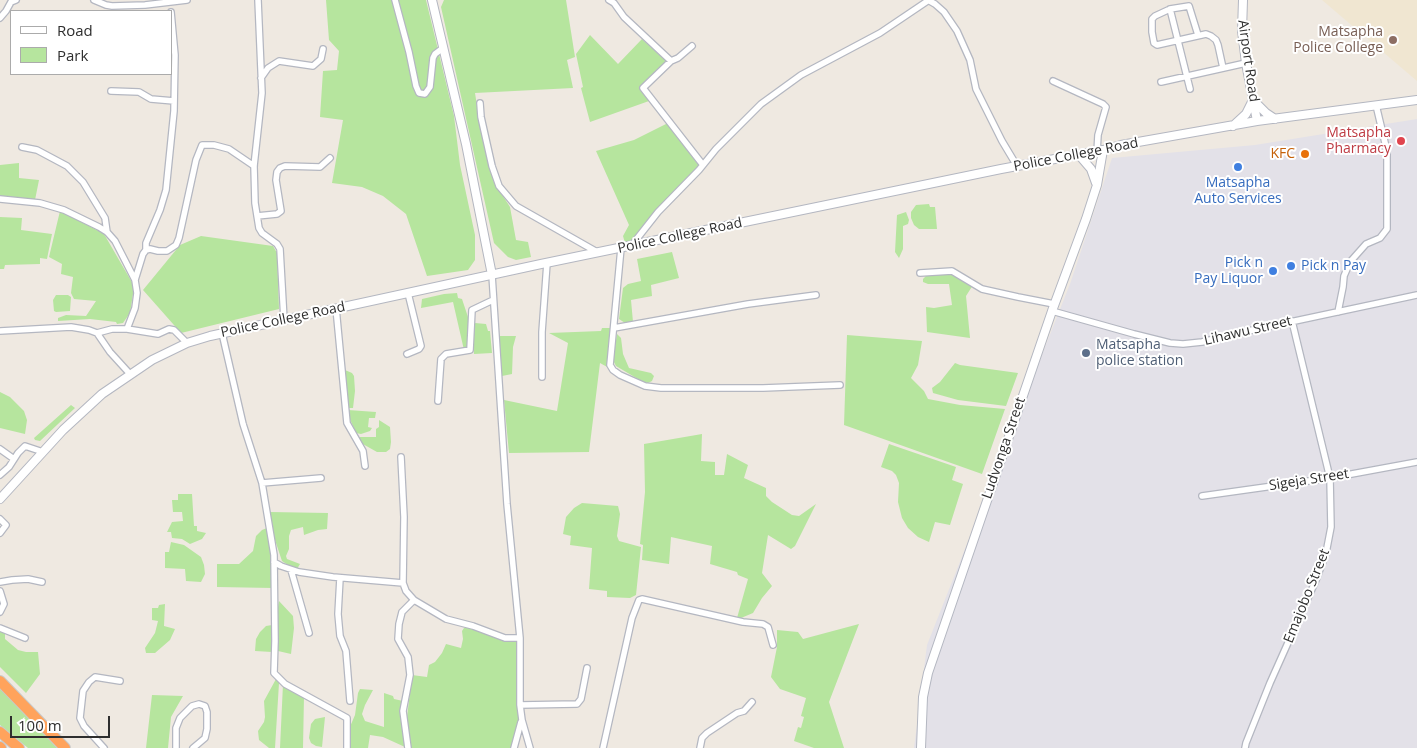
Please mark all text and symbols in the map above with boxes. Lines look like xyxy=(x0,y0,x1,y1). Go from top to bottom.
legend xyxy=(10,10,172,75)
street label: Airport Road xyxy=(1234,19,1262,103)
text: Road xyxy=(57,20,93,40)
place label: Matsapha Police College xyxy=(1293,24,1383,56)
marker: Matsapha Police College xyxy=(1387,34,1399,46)
text: Park xyxy=(57,45,88,65)
place label: Matsapha Pharmacy xyxy=(1326,125,1391,158)
street label: Police College Road xyxy=(1012,135,1140,175)
marker: Matsapha Pharmacy xyxy=(1395,135,1407,147)
place label: KFC xyxy=(1270,146,1295,162)
marker: KFC xyxy=(1299,148,1311,160)
marker: Matsapha Auto Services xyxy=(1232,161,1244,173)
place label: Matsapha Auto Services xyxy=(1194,175,1282,208)
street label: Police College Road xyxy=(616,215,744,257)
place label: Pick n Pay Liquor xyxy=(1194,255,1263,288)
place label: Pick n Pay xyxy=(1301,258,1366,274)
marker: Pick n Pay xyxy=(1285,260,1297,272)
marker: Pick n Pay Liquor xyxy=(1267,265,1279,277)
street label: Police College Road xyxy=(219,299,347,341)
street label: Lihawu Street xyxy=(1203,313,1293,349)
place label: Matsapha police station xyxy=(1096,337,1183,370)
marker: Matsapha police station xyxy=(1080,347,1092,359)
street label: Ludvonga Street xyxy=(979,395,1029,501)
street label: Sigeja Street xyxy=(1268,465,1350,495)
street label: Emajobo Street xyxy=(1280,546,1334,646)
scale bar xyxy=(12,706,112,738)
text: 100 m xyxy=(18,715,62,735)

